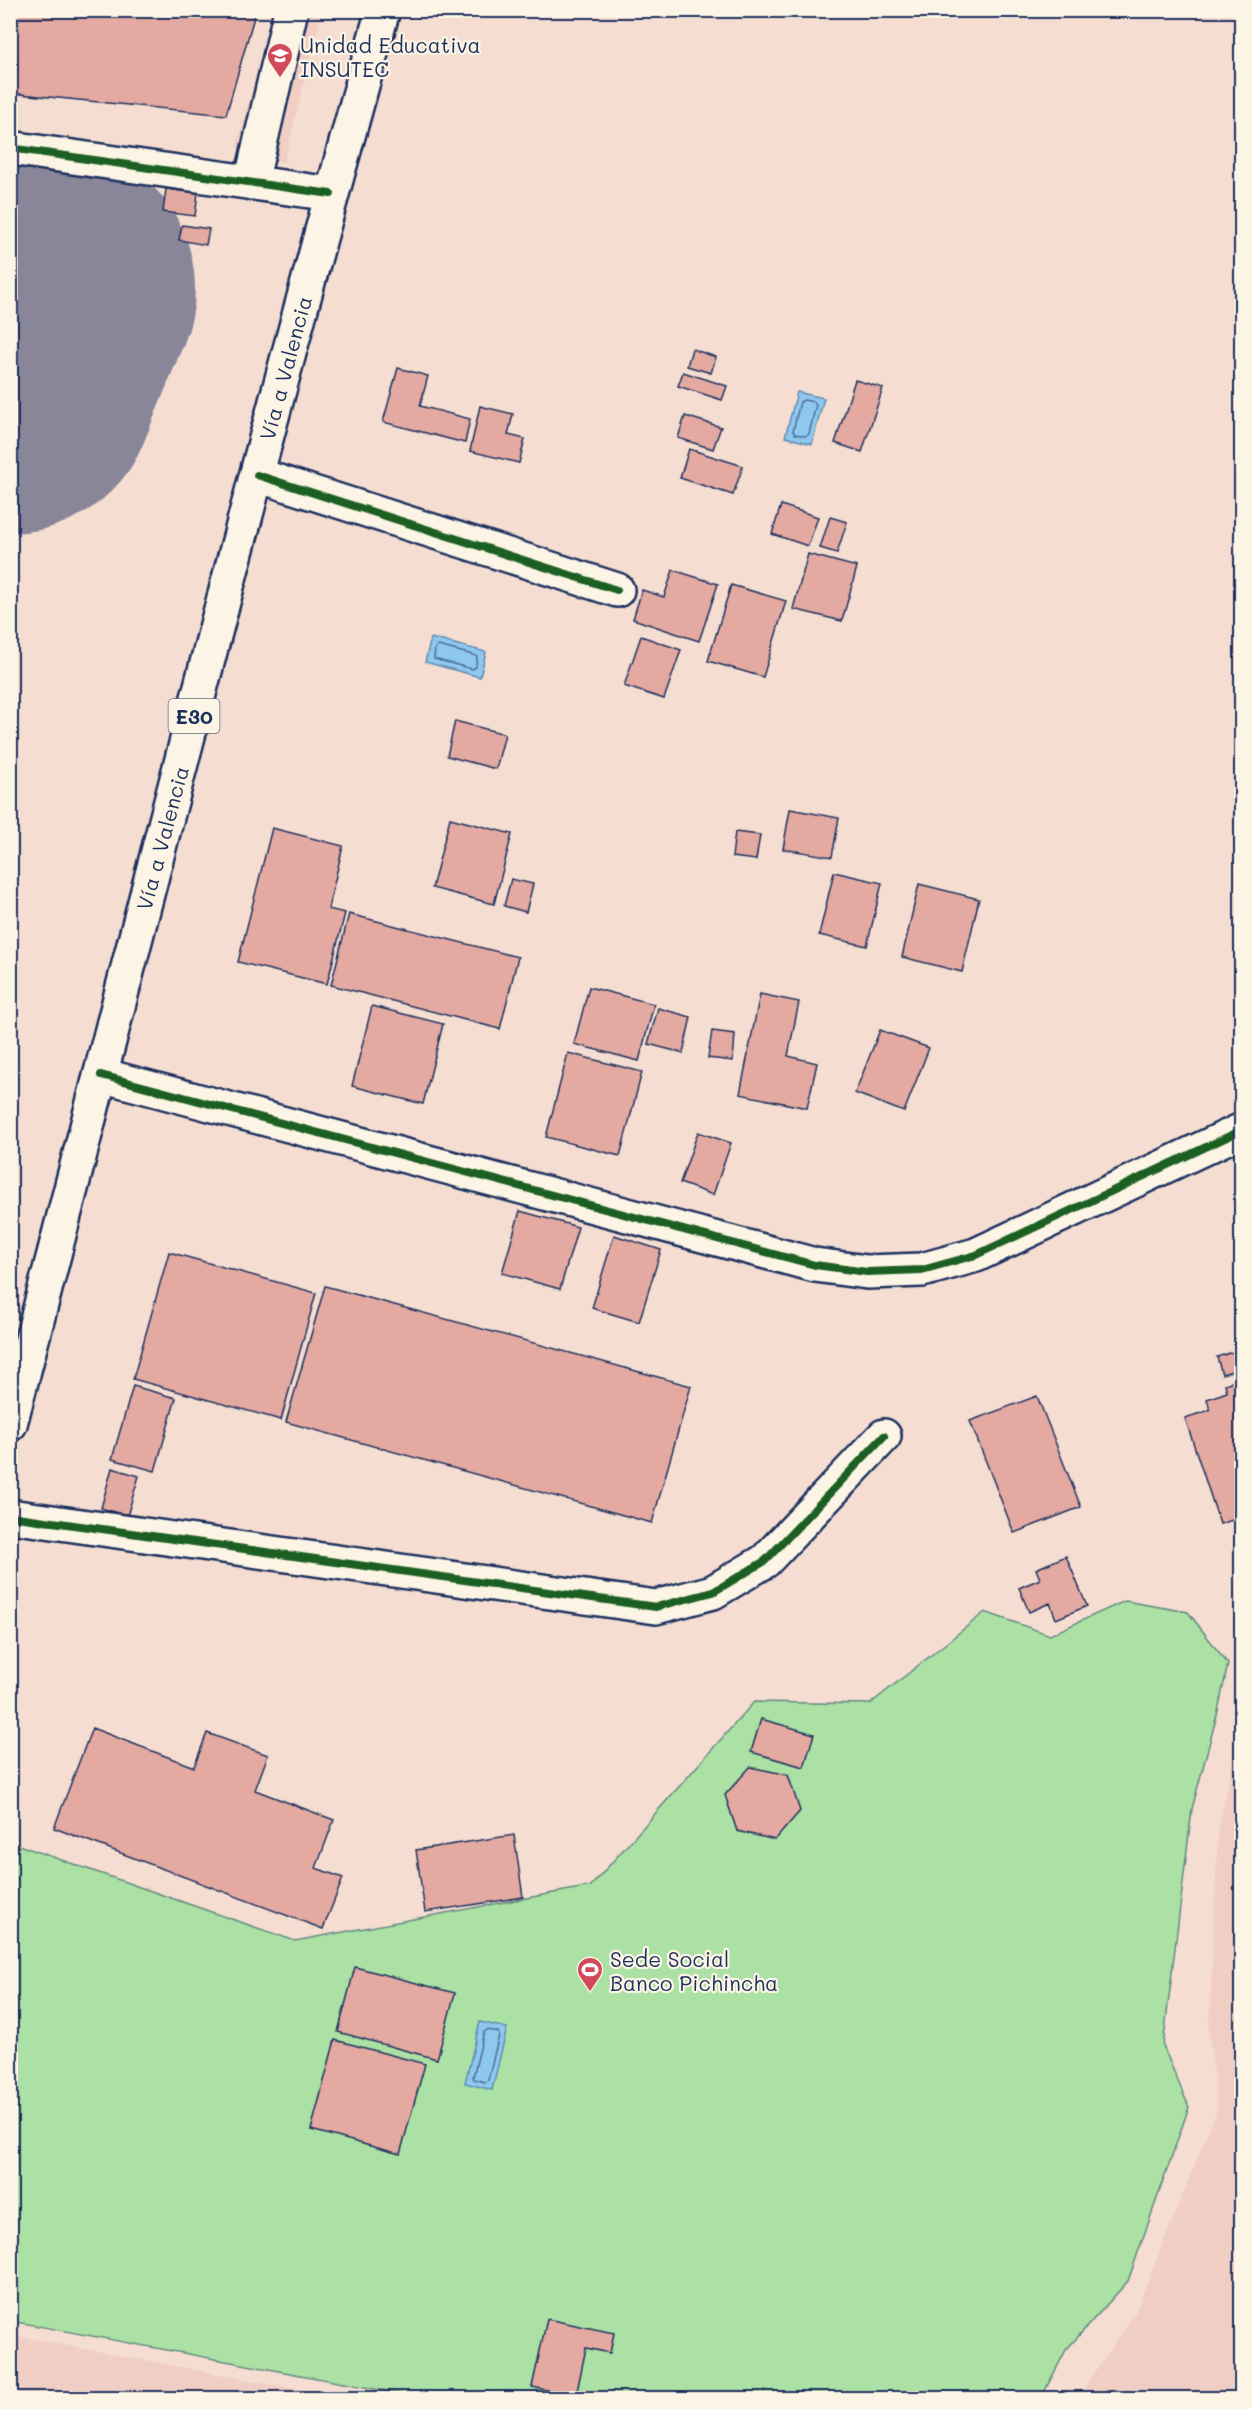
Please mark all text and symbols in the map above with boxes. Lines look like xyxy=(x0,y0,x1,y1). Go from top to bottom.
place label: Unidad Educativa INSUTEC xyxy=(300,31,481,82)
school or university icon: Unidad Educativa INSUTEC xyxy=(265,41,295,79)
street label: Vía a Valencia xyxy=(253,293,317,443)
road number: E30 xyxy=(168,699,220,733)
street label: Vía a Valencia xyxy=(130,763,194,913)
place label: Sede Social Banco Pichincha xyxy=(610,1945,778,1996)
sports icon: Sede Social Banco Pichincha xyxy=(575,1955,605,1993)

